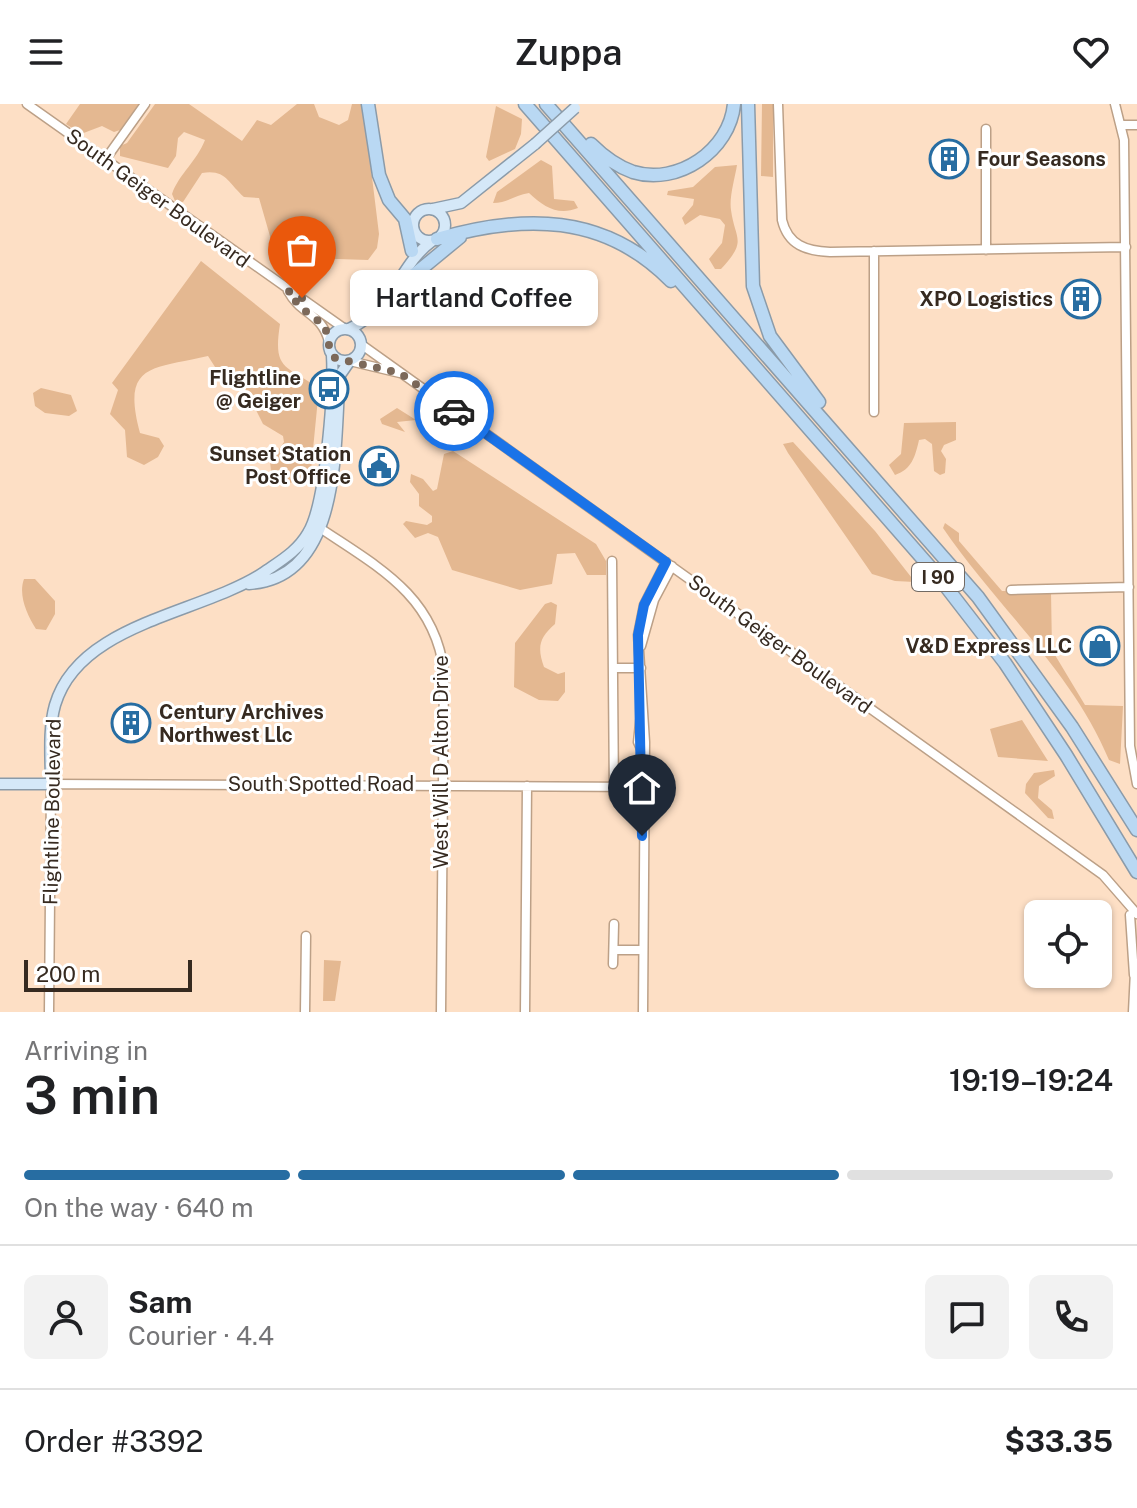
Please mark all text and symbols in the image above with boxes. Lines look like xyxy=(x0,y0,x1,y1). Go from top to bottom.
icon: menu xyxy=(24,30,68,74)
icon: heart xyxy=(1069,30,1113,74)
text: Zuppa xyxy=(514,31,623,73)
street label: South Geiger Boulevard xyxy=(61,123,255,273)
building icon: Four Seasons xyxy=(928,138,970,180)
place label: Four Seasons xyxy=(977,147,1106,171)
pin xyxy=(268,216,336,298)
icon: bag xyxy=(280,228,324,272)
callout: Hartland Coffee xyxy=(350,270,598,326)
building icon: XPO Logistics xyxy=(1060,278,1102,320)
text: Hartland Coffee xyxy=(375,282,573,313)
place label: XPO Logistics xyxy=(920,287,1053,311)
place label: Flightline @ Geiger xyxy=(209,366,301,413)
bus stop icon: Flightline @ Geiger xyxy=(308,368,350,410)
courier xyxy=(414,371,494,451)
icon: car xyxy=(432,389,476,433)
place label: Sunset Station Post Office xyxy=(209,442,351,489)
public building icon: Sunset Station Post Office xyxy=(358,445,400,487)
road number: I 90 xyxy=(912,563,964,591)
street label: South Geiger Boulevard xyxy=(683,569,877,719)
shop icon: V&D Express LLC xyxy=(1079,625,1121,667)
place label: V&D Express LLC xyxy=(906,634,1072,658)
street label: West Will D Alton Drive xyxy=(429,655,453,869)
place label: Century Archives Northwest Llc xyxy=(159,700,324,747)
building icon: Century Archives Northwest Llc xyxy=(110,702,152,744)
street label: Flightline Boulevard xyxy=(38,719,66,905)
pin xyxy=(608,754,676,836)
icon: home xyxy=(620,766,664,810)
street label: South Spotted Road xyxy=(228,772,414,796)
map controls xyxy=(1024,900,1112,988)
button: locate xyxy=(1024,900,1112,988)
scale bar xyxy=(24,956,192,992)
text: 200 m xyxy=(36,961,100,987)
text: Arriving in xyxy=(24,1035,148,1066)
text: 19:19–19:24 xyxy=(949,1062,1113,1098)
text: 3 min xyxy=(24,1065,160,1126)
text: On the way · 640 m xyxy=(24,1192,253,1223)
button: person xyxy=(24,1275,108,1359)
button: chat xyxy=(925,1275,1009,1359)
button: phone xyxy=(1029,1275,1113,1359)
text: Sam xyxy=(128,1284,192,1320)
text: Courier · 4.4 xyxy=(128,1320,274,1351)
text: Order #3392 xyxy=(24,1423,203,1459)
text: $33.35 xyxy=(1004,1423,1113,1459)

